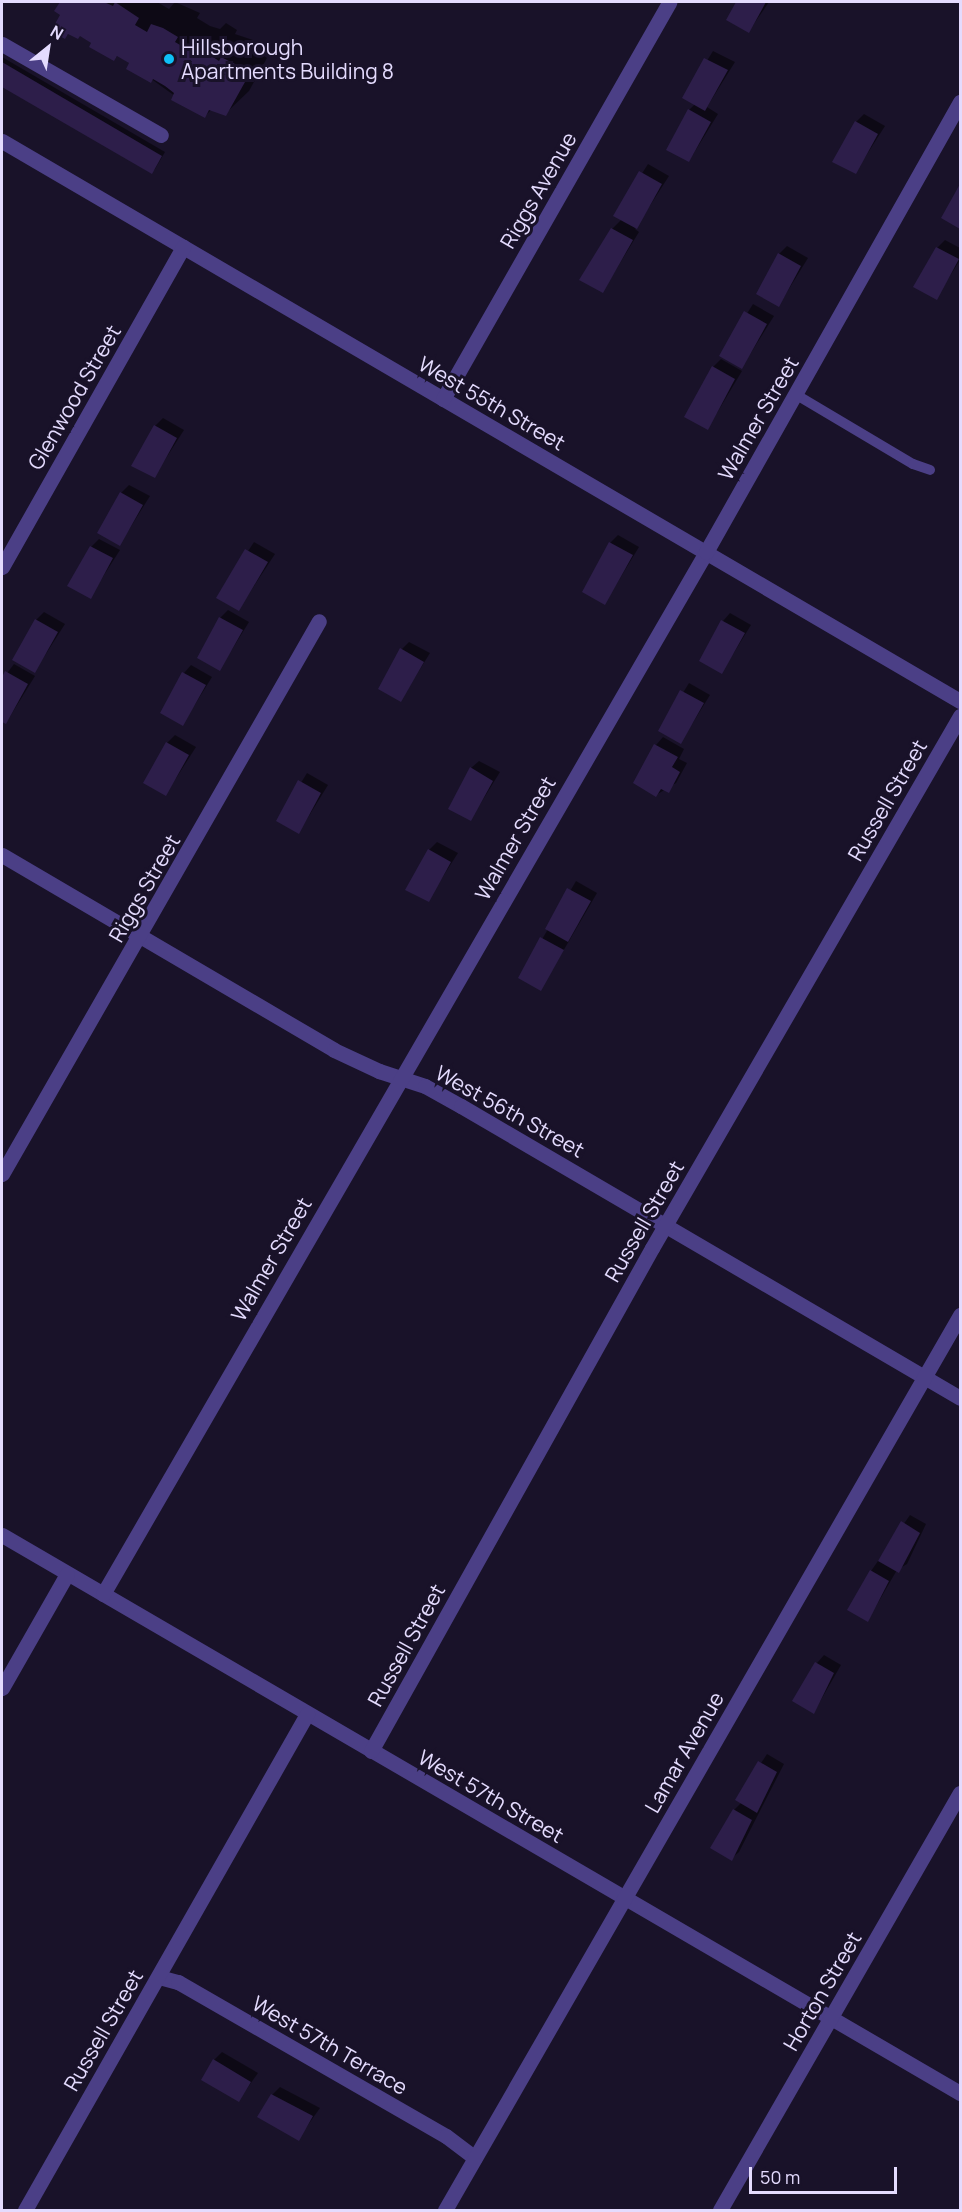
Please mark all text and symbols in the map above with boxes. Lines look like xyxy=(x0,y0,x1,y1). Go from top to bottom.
north arrow xyxy=(18,18,78,78)
text: N xyxy=(47,20,67,45)
place label: Hillsborough Apartments Building 8 xyxy=(181,34,394,84)
marker: Hillsborough Apartments Building 8 xyxy=(162,52,176,66)
street label: Riggs Avenue xyxy=(495,127,581,253)
street label: Glenwood Street xyxy=(22,320,126,474)
street label: West 55th Street xyxy=(414,351,570,455)
street label: Walmer Street xyxy=(712,352,804,484)
street label: Russell Street xyxy=(842,735,932,865)
street label: Walmer Street xyxy=(469,772,561,904)
street label: Riggs Street xyxy=(103,830,185,946)
street label: West 56th Street xyxy=(431,1060,589,1162)
street label: Russell Street xyxy=(599,1156,689,1286)
street label: Walmer Street xyxy=(225,1193,317,1325)
street label: Russell Street xyxy=(362,1580,450,1710)
street label: Lamar Avenue xyxy=(639,1687,729,1817)
street label: West 57th Street xyxy=(414,1744,568,1848)
street label: Horton Street xyxy=(778,1927,866,2055)
street label: Russell Street xyxy=(58,1965,148,2095)
street label: West 57th Terrace xyxy=(248,1990,412,2100)
scale bar xyxy=(752,2155,900,2193)
text: 50 m xyxy=(760,2165,800,2189)

